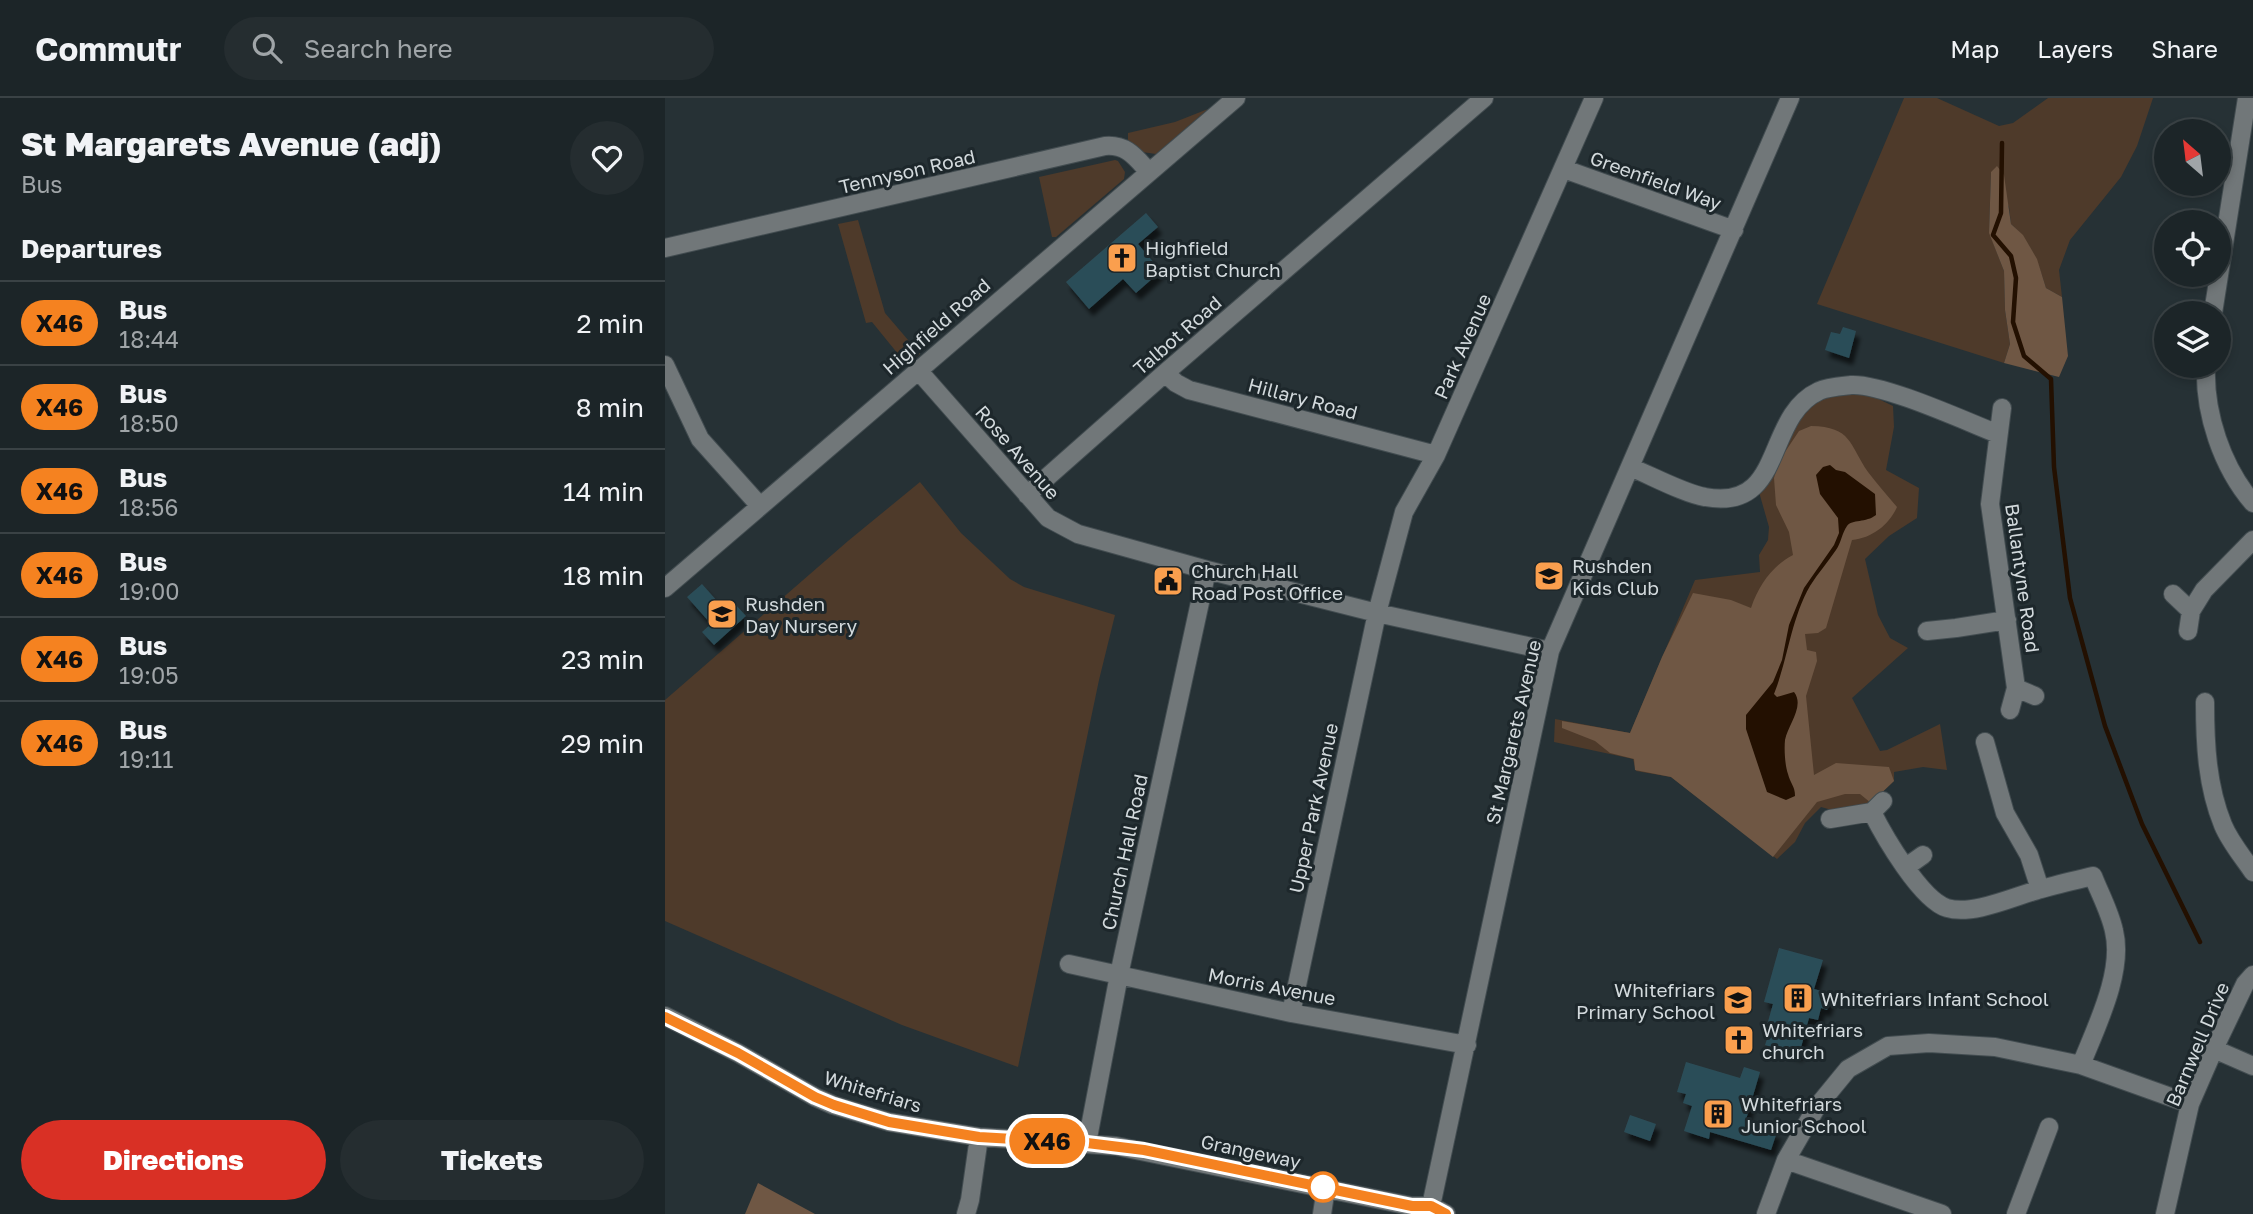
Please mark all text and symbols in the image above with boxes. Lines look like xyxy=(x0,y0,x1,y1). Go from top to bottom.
search box xyxy=(224,17,714,80)
text: Commutr xyxy=(35,29,182,68)
icon: search xyxy=(248,29,286,67)
text: Search here xyxy=(304,33,453,64)
text: Map xyxy=(1950,34,1999,63)
text: Layers xyxy=(2037,34,2113,63)
text: Share xyxy=(2151,34,2218,63)
north arrow xyxy=(2154,119,2231,196)
map controls xyxy=(2154,119,2231,378)
button: heart xyxy=(570,121,644,195)
text: St Margarets Avenue (adj) xyxy=(21,124,442,163)
street label: Tennyson Road xyxy=(837,144,977,198)
street label: Greenfield Way xyxy=(1587,146,1725,215)
text: Bus xyxy=(21,170,63,198)
button: locate xyxy=(2154,210,2231,287)
text: Departures xyxy=(21,233,162,264)
place label: Highfield Baptist Church xyxy=(1145,236,1281,281)
church icon: Highfield Baptist Church xyxy=(1105,241,1139,275)
street label: Highfield Road xyxy=(878,273,994,379)
street label: Park Avenue xyxy=(1429,290,1495,402)
street label: Talbot Road xyxy=(1128,291,1226,379)
text: Bus xyxy=(119,294,167,325)
button: layers xyxy=(2154,301,2231,378)
text: X46 xyxy=(36,308,83,337)
text: 2 min xyxy=(576,308,644,339)
text: 18:44 xyxy=(119,325,179,353)
street label: Hillary Road xyxy=(1246,372,1360,424)
text: Bus xyxy=(119,378,167,409)
text: X46 xyxy=(36,392,83,421)
text: 8 min xyxy=(576,392,644,423)
street label: Rose Avenue xyxy=(971,400,1065,504)
text: 18:50 xyxy=(119,409,179,437)
text: Bus xyxy=(119,462,167,493)
text: X46 xyxy=(36,476,83,505)
text: 14 min xyxy=(563,476,644,507)
text: 18:56 xyxy=(119,493,178,521)
street label: Ballantyne Road xyxy=(2001,502,2045,654)
text: Bus xyxy=(119,546,167,577)
place label: Rushden Kids Club xyxy=(1572,554,1659,599)
place label: Church Hall Road Post Office xyxy=(1191,559,1343,604)
school or university icon: Rushden Kids Club xyxy=(1532,559,1566,593)
text: X46 xyxy=(36,560,83,589)
text: 18 min xyxy=(563,560,644,591)
public building icon: Church Hall Road Post Office xyxy=(1151,564,1185,598)
text: 19:00 xyxy=(119,577,180,605)
place label: Rushden Day Nursery xyxy=(745,592,857,637)
school or university icon: Rushden Day Nursery xyxy=(705,597,739,631)
text: Bus xyxy=(119,630,167,661)
street label: St Margarets Avenue xyxy=(1481,638,1545,826)
text: X46 xyxy=(36,644,83,673)
text: 23 min xyxy=(561,644,644,675)
text: 19:05 xyxy=(119,661,179,689)
text: Bus xyxy=(119,714,167,745)
street label: Upper Park Avenue xyxy=(1284,721,1342,895)
text: X46 xyxy=(36,728,83,757)
text: 29 min xyxy=(561,728,644,759)
text: 19:11 xyxy=(119,745,173,773)
street label: Church Hall Road xyxy=(1096,772,1152,932)
street label: Morris Avenue xyxy=(1206,962,1338,1010)
place label: Whitefriars Primary School xyxy=(1576,978,1715,1023)
street label: Barnwell Drive xyxy=(2161,978,2233,1110)
building icon: Whitefriars Infant School xyxy=(1781,981,1815,1015)
school or university icon: Whitefriars Primary School xyxy=(1721,983,1755,1017)
place label: Whitefriars Infant School xyxy=(1821,987,2049,1010)
place label: Whitefriars church xyxy=(1762,1018,1863,1063)
church icon: Whitefriars church xyxy=(1722,1023,1756,1057)
street label: Whitefriars xyxy=(821,1065,925,1117)
place label: Whitefriars Junior School xyxy=(1741,1092,1866,1137)
building icon: Whitefriars Junior School xyxy=(1701,1097,1735,1131)
line badge: X46 xyxy=(1007,1118,1087,1164)
button: Directions xyxy=(21,1120,326,1200)
button: Tickets xyxy=(340,1120,644,1200)
text: X46 xyxy=(1023,1126,1071,1155)
street label: Grangeway xyxy=(1199,1129,1303,1173)
unlabelled marker xyxy=(1308,1172,1338,1202)

